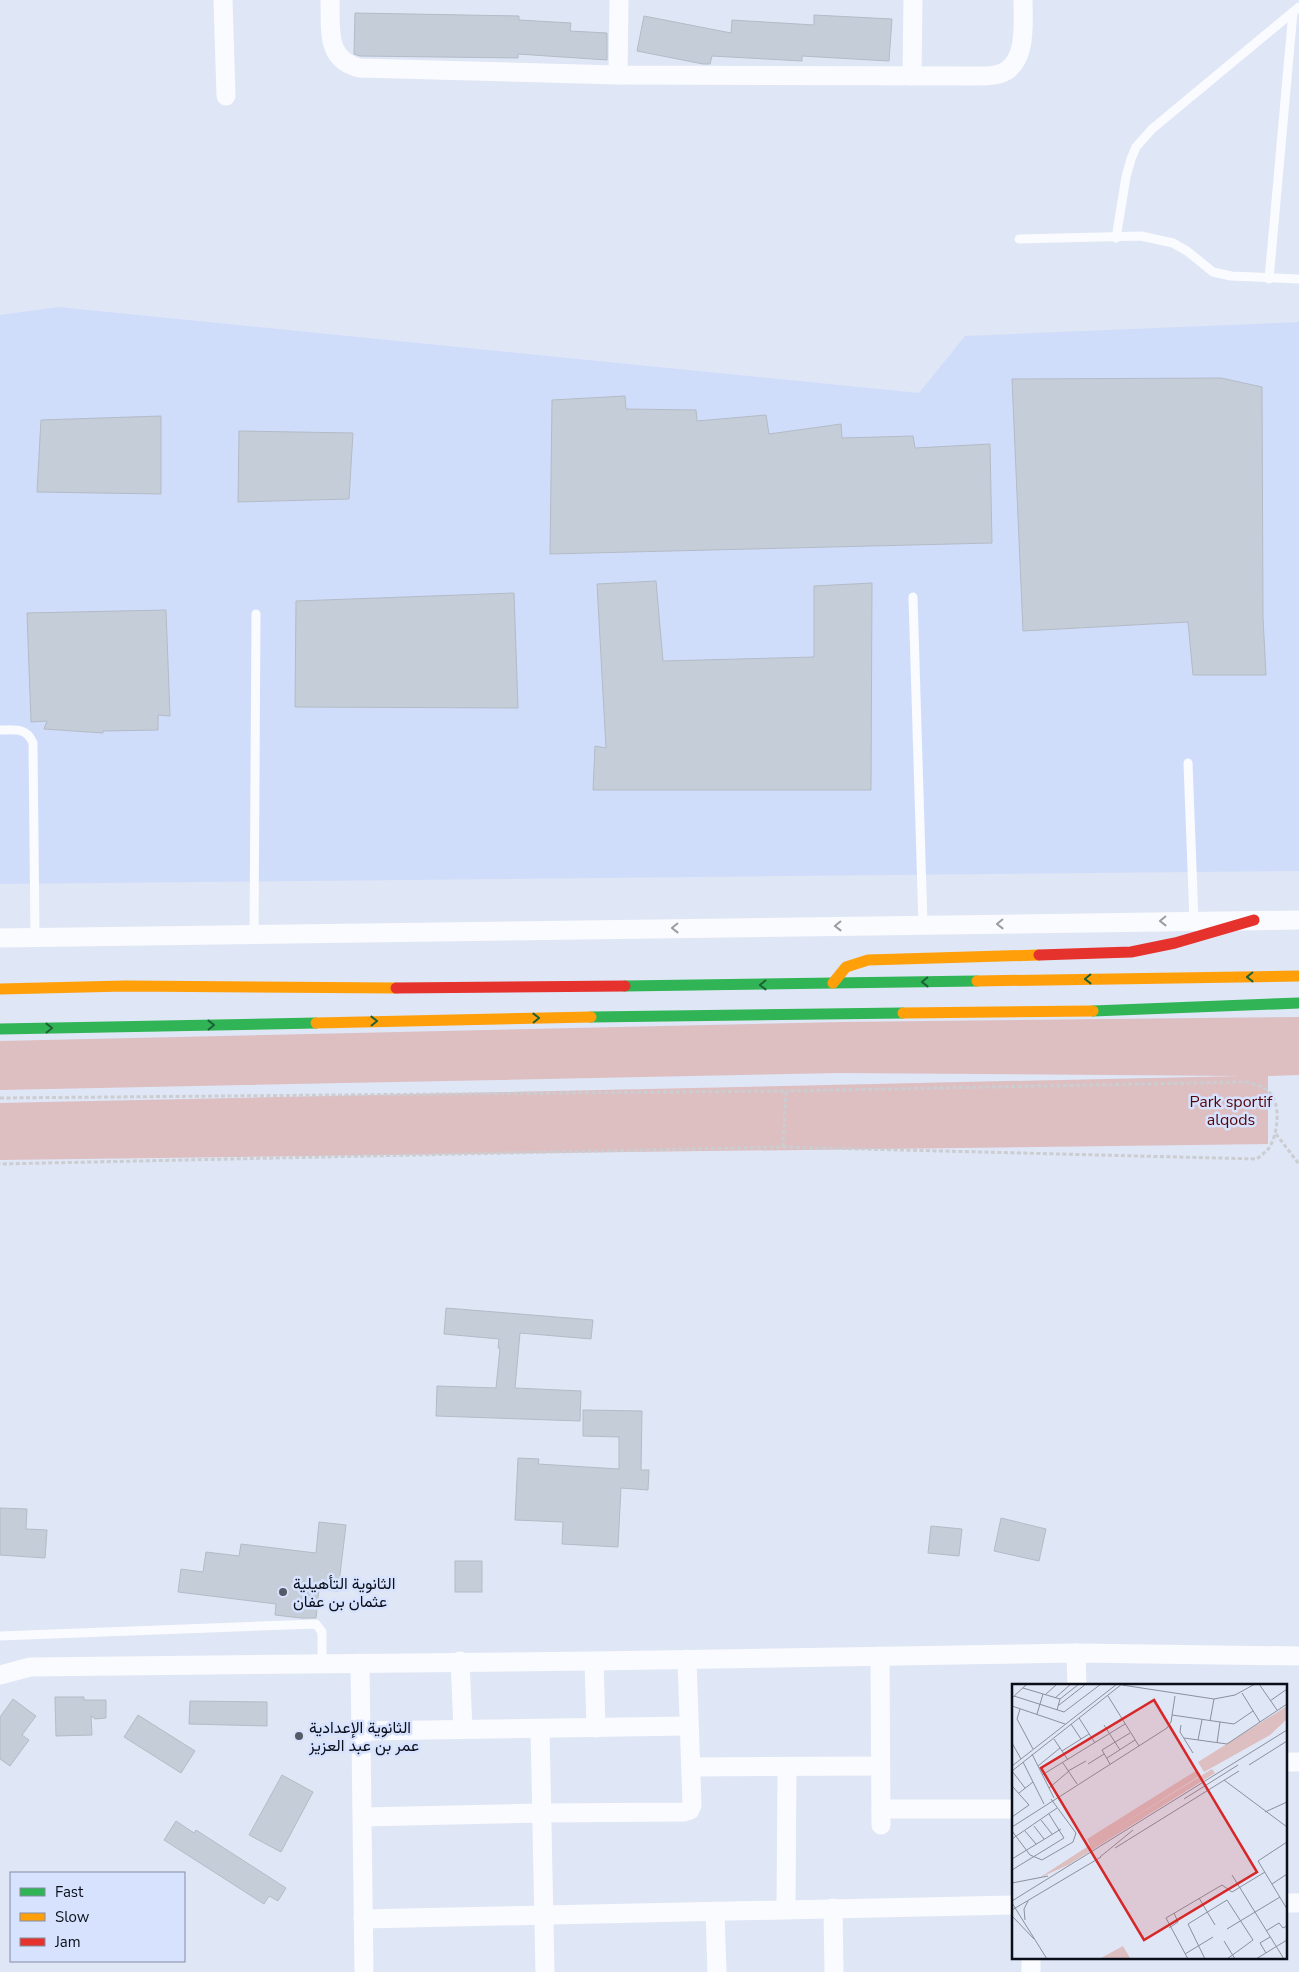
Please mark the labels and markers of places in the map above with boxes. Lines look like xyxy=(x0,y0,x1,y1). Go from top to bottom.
place label: الثانوية التأهيلية عثمان بن عفان xyxy=(293,1573,395,1613)
marker: الثانوية التأهيلية عثمان بن عفان xyxy=(277,1586,289,1598)
place label: الثانوية الإعدادية عمر بن عبد العزيز xyxy=(308,1717,419,1757)
marker: الثانوية الإعدادية عمر بن عبد العزيز xyxy=(293,1730,305,1742)

